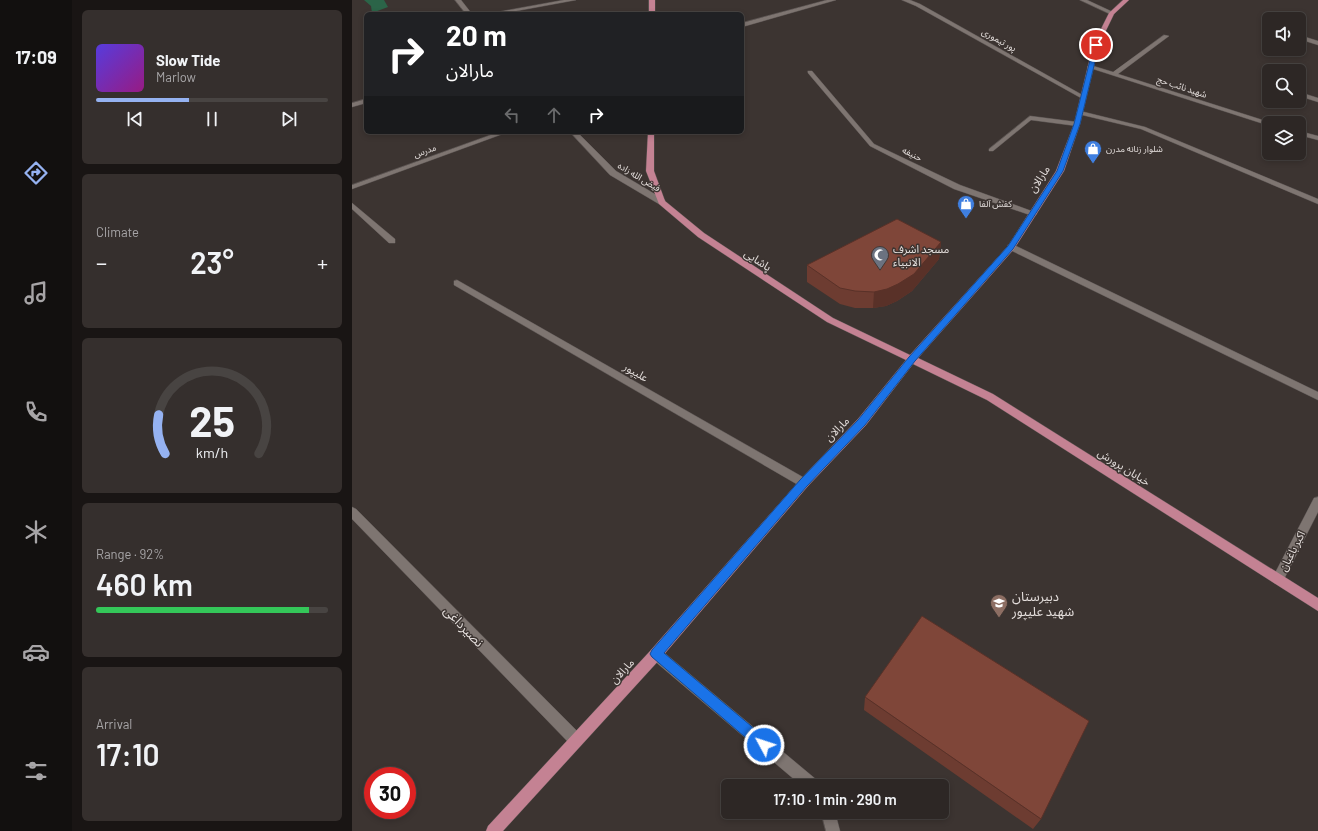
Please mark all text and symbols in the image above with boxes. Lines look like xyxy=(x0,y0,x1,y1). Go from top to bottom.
map controls xyxy=(1262,12,1306,160)
button: sound xyxy=(1262,12,1306,56)
text: 20 m xyxy=(446,18,507,52)
street label: پور تیموری xyxy=(980,26,1019,55)
icon: right xyxy=(380,28,432,80)
pin xyxy=(1079,28,1113,62)
icon: arrive xyxy=(1085,34,1107,56)
text: 17:09 xyxy=(15,46,57,68)
text: Slow Tide xyxy=(156,51,220,69)
text: مارالان xyxy=(446,59,494,81)
button: search xyxy=(1262,64,1306,108)
text: Marlow xyxy=(156,69,196,85)
street label: شهید نائب حج xyxy=(1155,73,1208,102)
icon: left xyxy=(501,104,523,126)
icon: ahead xyxy=(543,104,565,126)
icon: right xyxy=(585,104,607,126)
icon: previous xyxy=(124,108,146,130)
icon: pause xyxy=(201,108,223,130)
icon: next xyxy=(278,108,300,130)
button: layers xyxy=(1262,116,1306,160)
shop icon: شلوار زنانه مدرن xyxy=(1083,139,1103,164)
street label: مدرس xyxy=(412,141,438,161)
place label: شلوار زنانه مدرن xyxy=(1106,143,1163,155)
street label: حنیفه xyxy=(901,144,924,163)
icon: directions xyxy=(22,159,50,187)
street label: فیض الله زاده xyxy=(615,160,663,194)
street label: مارالان xyxy=(1025,163,1053,195)
shop icon: کفش آلفا xyxy=(956,194,976,219)
place label: کفش آلفا xyxy=(979,198,1012,209)
text: Climate xyxy=(96,224,139,240)
place label: مسجد اشرف الانبیاء xyxy=(893,242,949,269)
text: 23° xyxy=(190,244,234,280)
mosque icon: مسجد اشرف الانبیاء xyxy=(870,245,890,270)
street label: پاشایی xyxy=(741,246,774,275)
text: − xyxy=(96,249,107,275)
text: + xyxy=(317,249,328,275)
icon: music xyxy=(22,279,50,307)
street label: علیپور xyxy=(620,359,651,386)
text: 25 xyxy=(189,394,235,444)
icon: phone xyxy=(22,398,50,426)
street label: مارالان xyxy=(822,414,852,444)
text: km/h xyxy=(196,443,228,460)
street label: خیابان پرورش xyxy=(1095,445,1153,490)
icon: climate xyxy=(22,518,50,546)
street label: اکبر باغبان xyxy=(1276,528,1308,574)
text: Range · 92% xyxy=(96,546,164,562)
text: 460 km xyxy=(96,566,193,602)
place label: دبیرستان شهید علیپور xyxy=(1011,588,1074,621)
school or university icon: دبیرستان شهید علیپور xyxy=(989,593,1009,618)
street label: نصیرداغی xyxy=(440,602,487,651)
icon: car xyxy=(22,638,50,666)
street label: مارالان xyxy=(607,655,637,686)
text: Arrival xyxy=(96,716,132,732)
position arrow xyxy=(743,724,785,766)
text: 17:10 xyxy=(96,736,160,772)
icon: filters xyxy=(22,757,50,785)
speed limit sign: 30 xyxy=(364,767,416,819)
text: 17:10 · 1 min · 290 m xyxy=(773,790,897,808)

